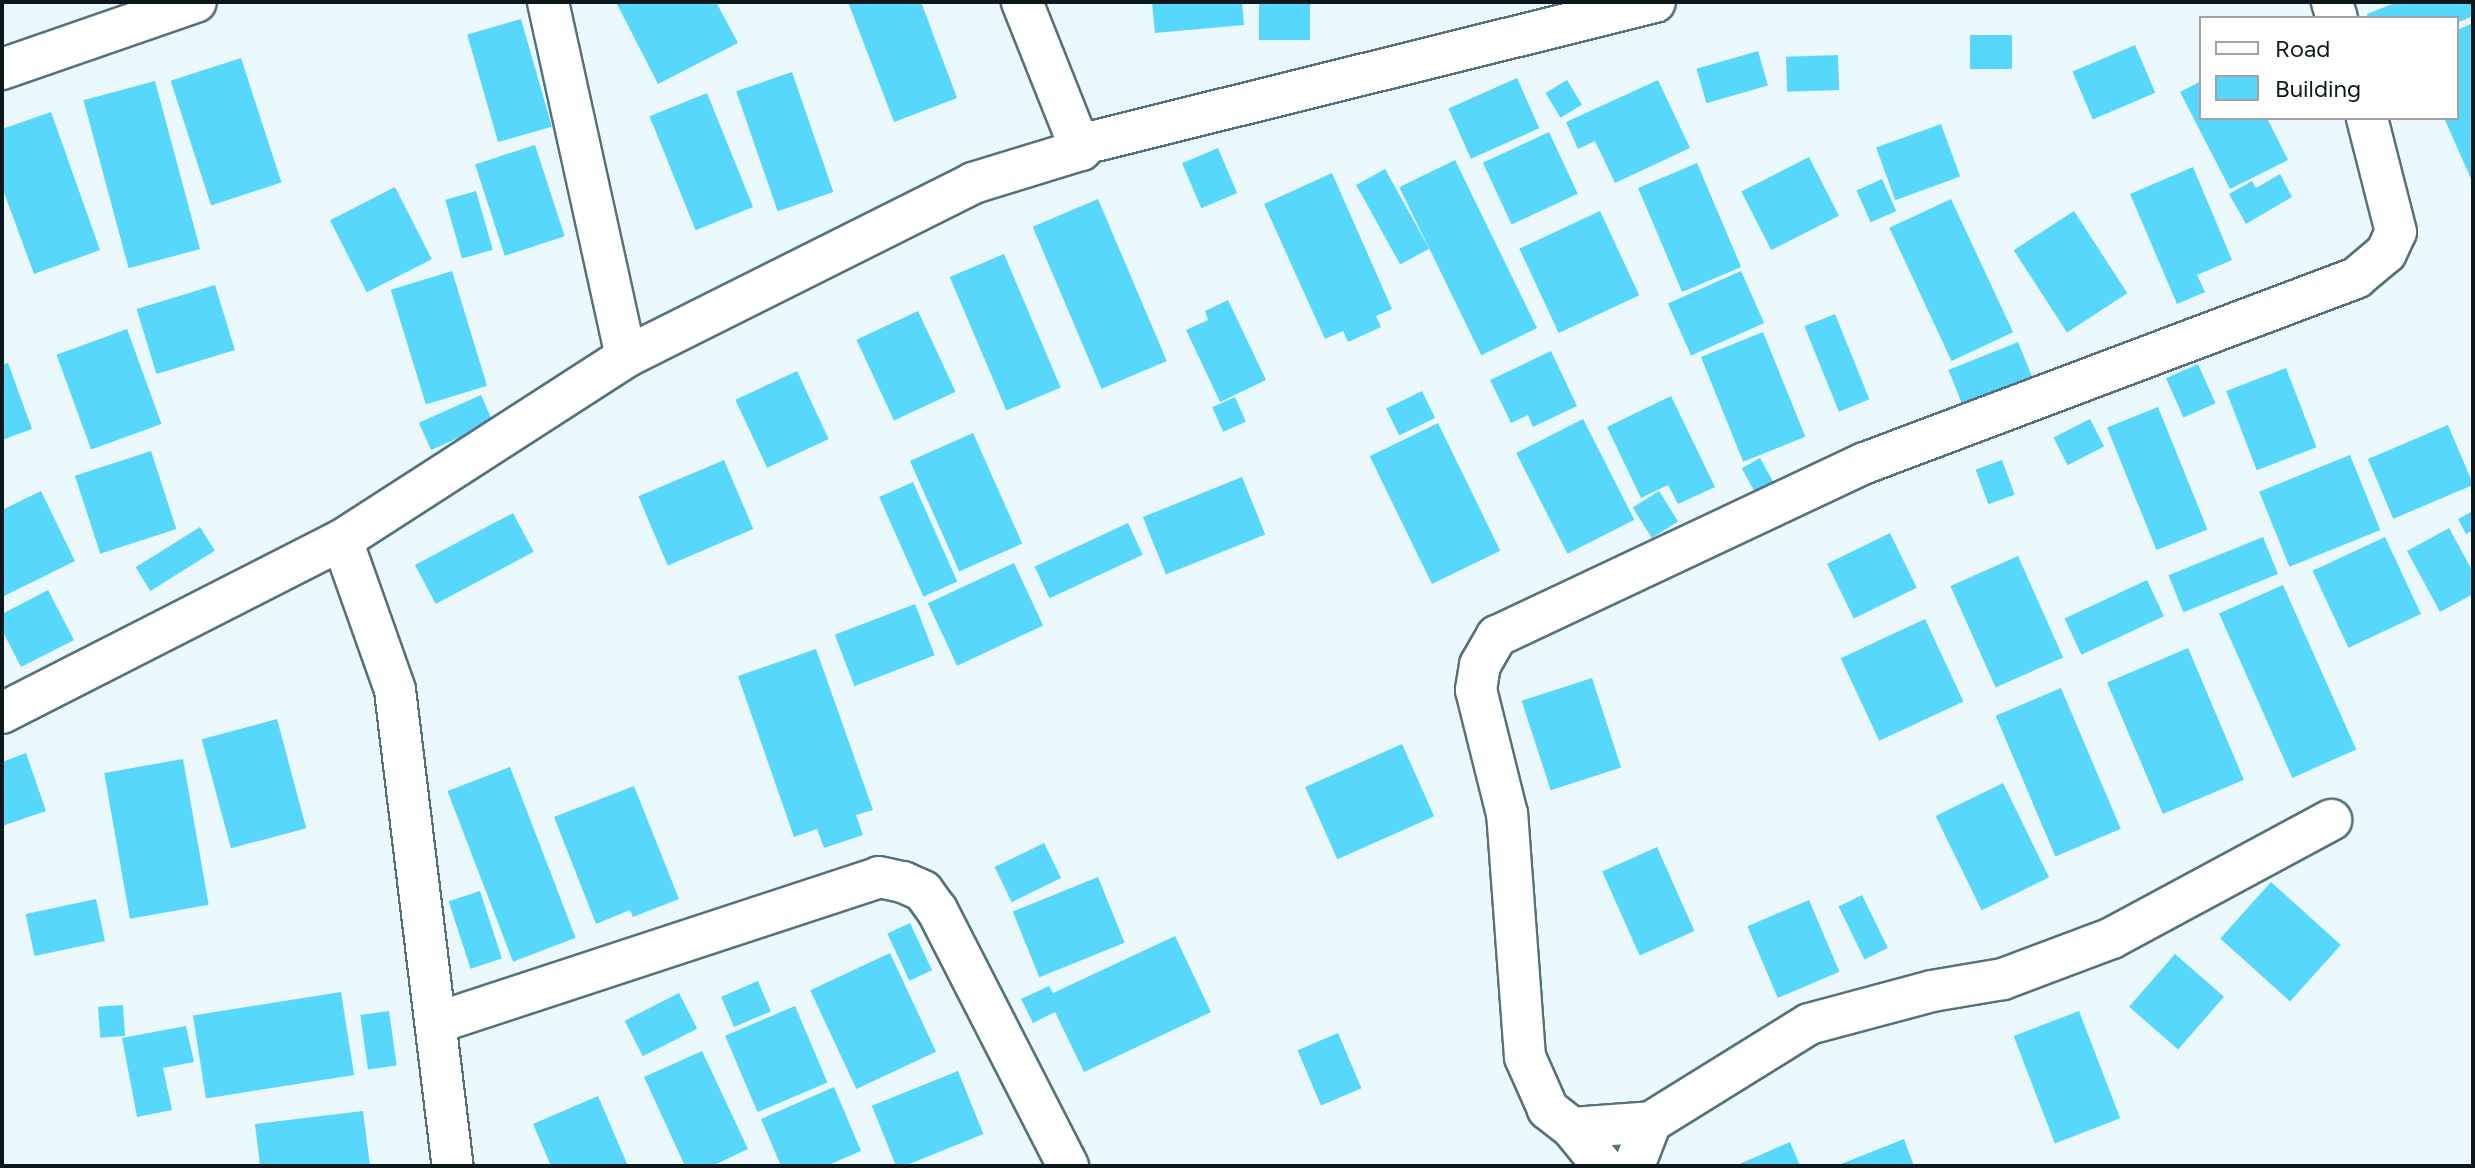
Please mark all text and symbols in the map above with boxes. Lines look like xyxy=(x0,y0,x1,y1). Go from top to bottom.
legend xyxy=(2199,16,2459,120)
text: Road xyxy=(2275,34,2330,63)
text: Building xyxy=(2275,74,2361,103)

